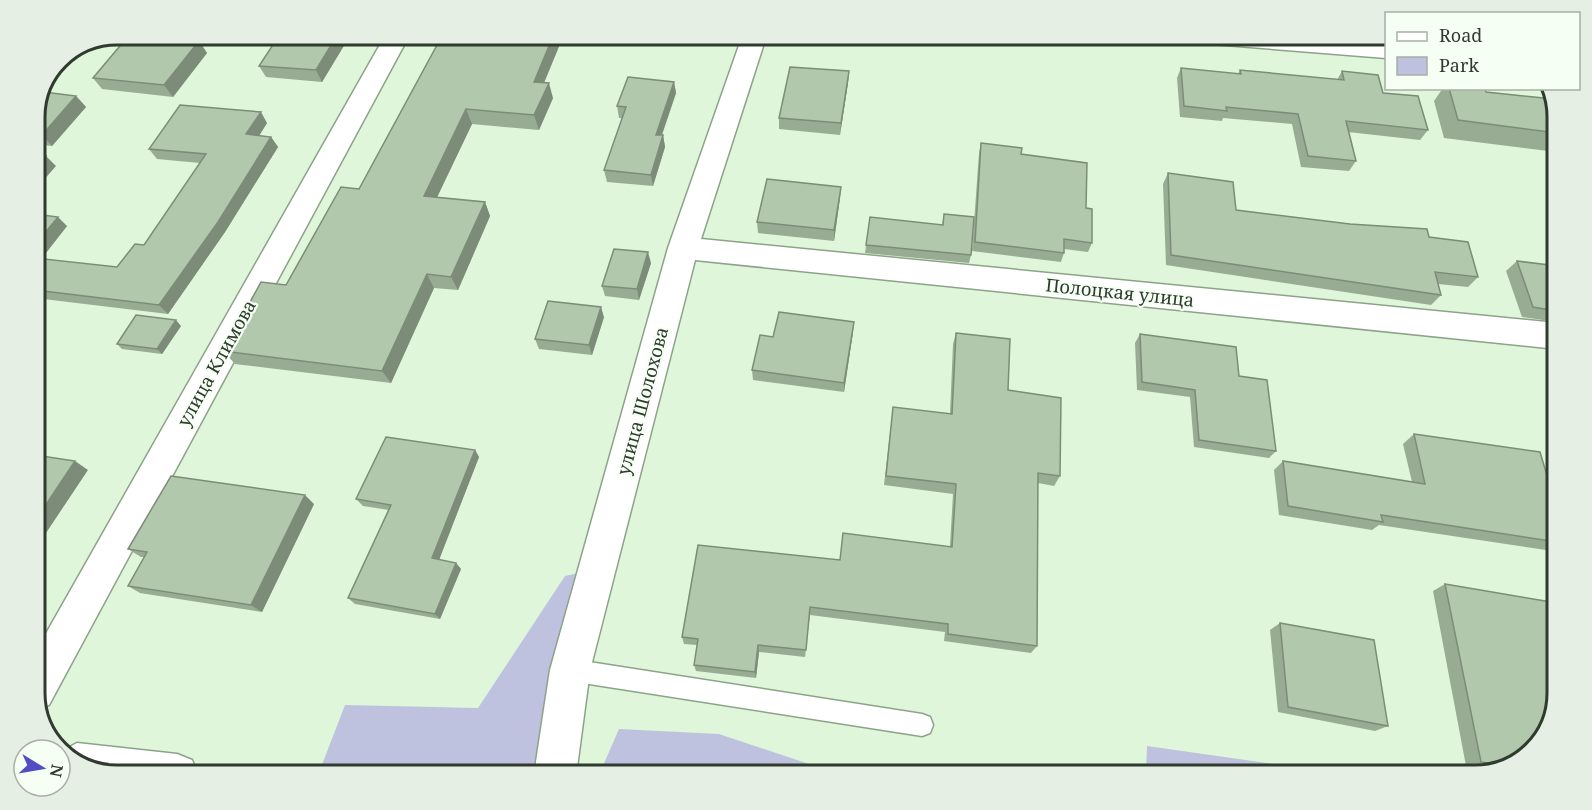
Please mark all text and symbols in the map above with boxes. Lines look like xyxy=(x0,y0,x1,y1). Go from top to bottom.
legend xyxy=(1385,12,1580,90)
text: Road xyxy=(1439,23,1482,47)
text: Park xyxy=(1439,53,1479,77)
street label: Полоцкая улица xyxy=(1044,272,1196,312)
street label: улица Климова xyxy=(171,295,261,431)
street label: улица Шолохова xyxy=(611,324,673,478)
north arrow xyxy=(12,738,72,798)
text: N xyxy=(45,763,69,780)

